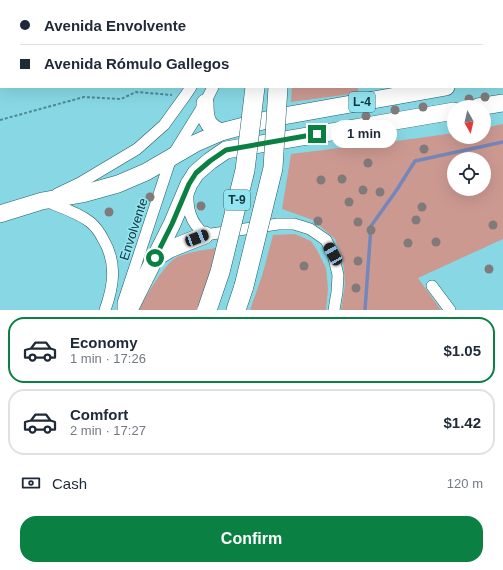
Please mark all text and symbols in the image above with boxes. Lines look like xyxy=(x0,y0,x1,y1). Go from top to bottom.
text: Avenida Envolvente xyxy=(44,17,186,34)
text: Avenida Rómulo Gallegos xyxy=(44,55,229,72)
road number: L-4 xyxy=(349,92,375,112)
north arrow xyxy=(447,100,491,144)
map controls xyxy=(447,100,491,196)
callout: 1 min xyxy=(331,120,397,148)
route end xyxy=(308,125,326,143)
text: 1 min xyxy=(347,126,381,141)
button: locate xyxy=(447,152,491,196)
road number: T-9 xyxy=(224,190,250,210)
street label: Envolvente xyxy=(116,196,151,262)
car xyxy=(184,228,210,248)
car xyxy=(322,241,344,267)
route start xyxy=(146,249,164,267)
icon: car xyxy=(22,332,58,368)
text: Economy xyxy=(70,334,138,351)
text: $1.05 xyxy=(443,342,481,359)
text: 1 min · 17:26 xyxy=(70,351,146,366)
icon: car xyxy=(22,404,58,440)
text: Comfort xyxy=(70,406,128,423)
text: $1.42 xyxy=(443,414,481,431)
text: 2 min · 17:27 xyxy=(70,423,146,438)
icon: cash xyxy=(20,472,42,494)
text: Cash xyxy=(52,475,87,492)
text: 120 m xyxy=(447,476,483,491)
button: Confirm xyxy=(20,516,483,562)

